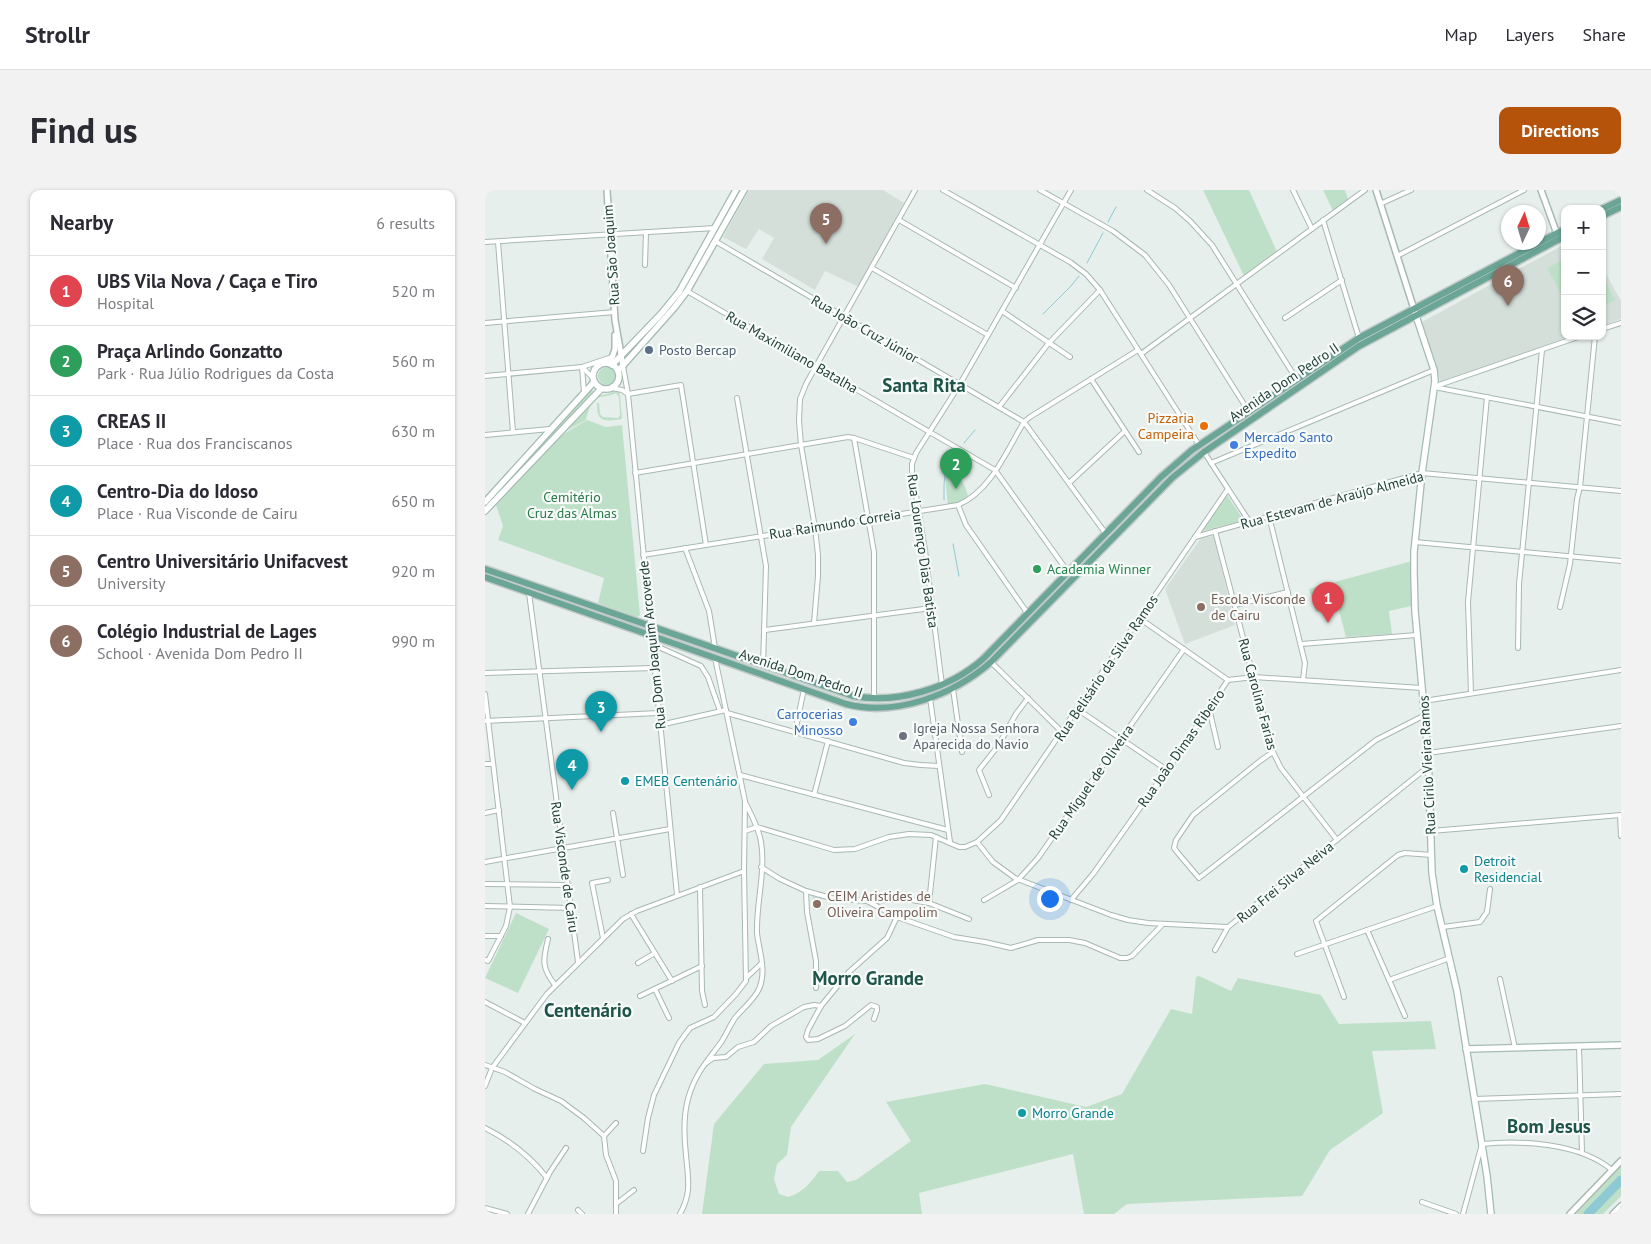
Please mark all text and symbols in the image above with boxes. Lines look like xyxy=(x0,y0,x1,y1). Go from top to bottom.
text: Strollr xyxy=(25,19,90,50)
text: Map xyxy=(1445,23,1477,46)
text: Layers xyxy=(1505,23,1554,46)
text: Share xyxy=(1582,23,1626,46)
text: Find us xyxy=(30,107,138,153)
button: Directions xyxy=(1499,107,1621,154)
pin: 5 xyxy=(810,203,842,244)
street label: Rua São Joaquim xyxy=(599,204,623,306)
north arrow xyxy=(1501,205,1546,250)
map controls xyxy=(1561,205,1606,340)
button: + xyxy=(1561,205,1606,250)
text: Nearby xyxy=(50,209,113,236)
text: 6 results xyxy=(376,213,435,233)
button: − xyxy=(1561,250,1606,295)
pin: 6 xyxy=(1492,265,1524,306)
text: UBS Vila Nova / Caça e Tiro xyxy=(97,269,318,293)
text: 1 xyxy=(61,281,71,301)
text: 520 m xyxy=(392,281,435,301)
street label: Rua João Cruz Júnior xyxy=(808,291,922,367)
text: Hospital xyxy=(97,293,154,313)
button: layers xyxy=(1561,295,1606,340)
street label: Rua Maximiliano Batalha xyxy=(723,307,861,397)
street label: Avenida Dom Pedro II xyxy=(1226,338,1342,426)
text: Praça Arlindo Gonzatto xyxy=(97,339,283,363)
place label: Posto Bercap xyxy=(659,341,736,359)
marker: Posto Bercap xyxy=(643,344,655,356)
text: 2 xyxy=(61,351,71,371)
text: 560 m xyxy=(392,351,435,371)
text: Park · Rua Júlio Rodrigues da Costa xyxy=(97,363,334,383)
district label: Santa Rita xyxy=(882,373,966,397)
text: CREAS II xyxy=(97,409,166,433)
place label: Pizzaria Campeira xyxy=(1138,409,1194,443)
marker: Pizzaria Campeira xyxy=(1198,420,1210,432)
text: 3 xyxy=(61,421,71,441)
text: 630 m xyxy=(392,421,435,441)
place label: Mercado Santo Expedito xyxy=(1244,428,1333,462)
text: Place · Rua dos Franciscanos xyxy=(97,433,293,453)
marker: Mercado Santo Expedito xyxy=(1228,439,1240,451)
pin: 2 xyxy=(940,448,972,489)
street label: Rua Estevam de Araújo Almeida xyxy=(1238,467,1426,533)
street label: Rua Lourenço Dias Batista xyxy=(903,473,943,629)
text: Centro-Dia do Idoso xyxy=(97,479,258,503)
park label: Cemitério Cruz das Almas xyxy=(527,488,617,522)
text: 4 xyxy=(61,491,71,511)
text: 650 m xyxy=(392,491,435,511)
text: Place · Rua Visconde de Cairu xyxy=(97,503,298,523)
street label: Rua Raimundo Correia xyxy=(768,505,902,543)
text: Centro Universitário Unifacvest xyxy=(97,549,348,573)
street label: Rua Dom Joaquim Arcoverde xyxy=(634,560,670,730)
place label: Academia Winner xyxy=(1047,560,1151,578)
text: 5 xyxy=(61,561,71,581)
text: 920 m xyxy=(392,561,435,581)
marker: Academia Winner xyxy=(1031,563,1043,575)
text: University xyxy=(97,573,165,593)
pin: 1 xyxy=(1312,582,1344,623)
place label: Escola Visconde de Cairu xyxy=(1211,590,1306,624)
street label: Rua Belisário da Silva Ramos xyxy=(1050,591,1162,745)
marker: Escola Visconde de Cairu xyxy=(1195,601,1207,613)
text: Colégio Industrial de Lages xyxy=(97,619,317,643)
text: 6 xyxy=(61,631,71,651)
text: 990 m xyxy=(392,631,435,651)
street label: Rua Carolina Farias xyxy=(1234,636,1282,752)
text: School · Avenida Dom Pedro II xyxy=(97,643,303,663)
street label: Avenida Dom Pedro II xyxy=(737,645,865,701)
street label: Rua João Dimas Ribeiro xyxy=(1134,686,1228,810)
pin: 3 xyxy=(585,691,617,732)
street label: Rua Cirilo Vieira Ramos xyxy=(1414,695,1440,835)
place label: Carrocerias Minosso xyxy=(777,705,843,739)
marker: Carrocerias Minosso xyxy=(847,716,859,728)
place label: Igreja Nossa Senhora Aparecida do Navio xyxy=(913,719,1039,753)
street label: Rua Miguel de Oliveira xyxy=(1045,721,1137,843)
marker: Igreja Nossa Senhora Aparecida do Navio xyxy=(897,730,909,742)
pin: 4 xyxy=(556,749,588,790)
place label: EMEB Centenário xyxy=(635,772,738,790)
marker: EMEB Centenário xyxy=(619,775,631,787)
street label: Rua Visconde de Cairu xyxy=(547,800,583,934)
street label: Rua Frei Silva Neiva xyxy=(1233,837,1337,927)
place label: Detroit Residencial xyxy=(1474,852,1542,886)
marker: Detroit Residencial xyxy=(1458,863,1470,875)
your location xyxy=(1037,886,1063,912)
place label: CEIM Aristides de Oliveira Campolim xyxy=(827,887,938,921)
marker: CEIM Aristides de Oliveira Campolim xyxy=(811,898,823,910)
district label: Morro Grande xyxy=(812,966,924,990)
district label: Centenário xyxy=(544,998,632,1022)
place label: Morro Grande xyxy=(1032,1104,1114,1122)
marker: Morro Grande xyxy=(1016,1107,1028,1119)
district label: Bom Jesus xyxy=(1507,1114,1591,1138)

